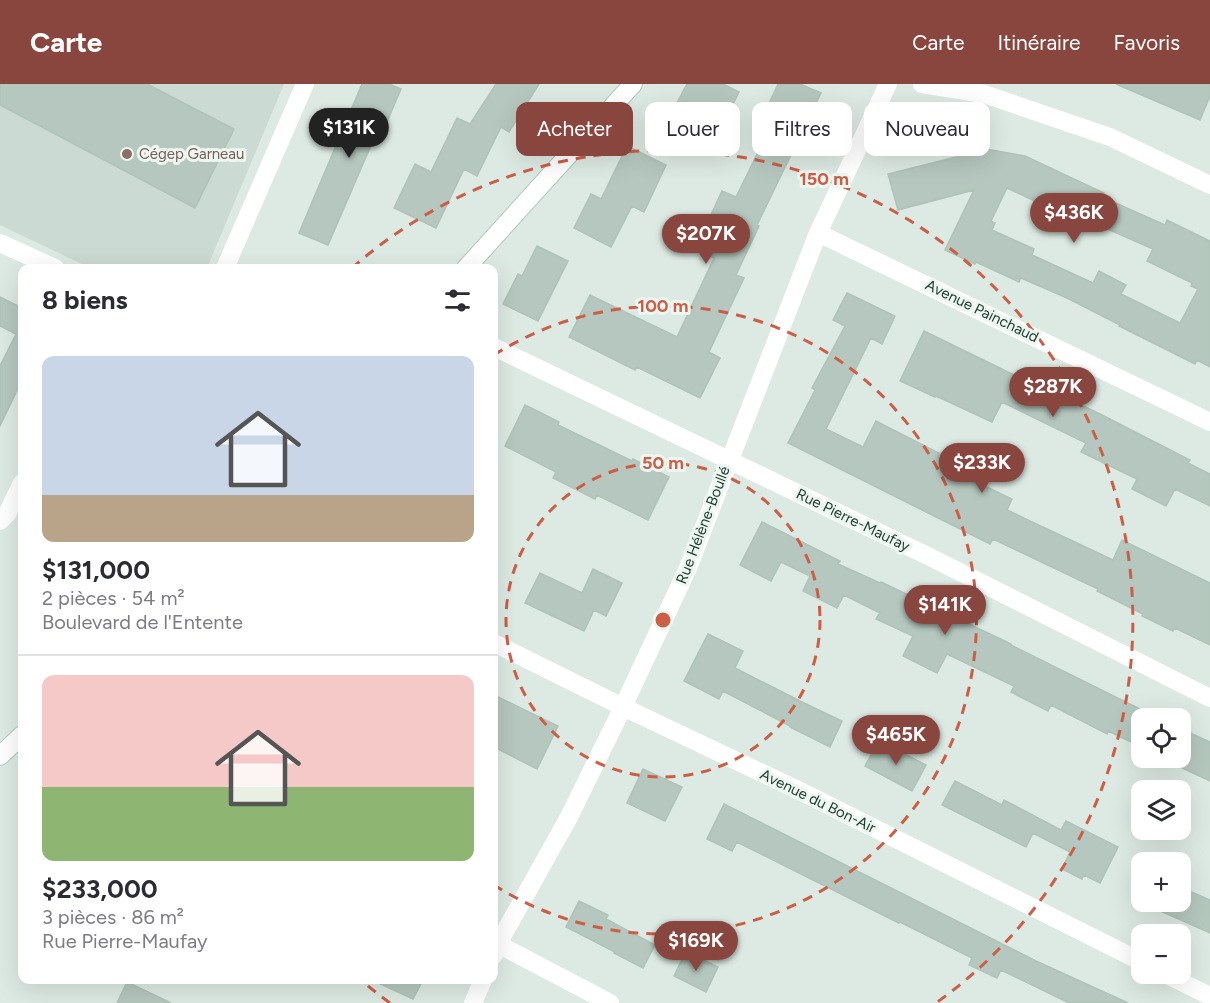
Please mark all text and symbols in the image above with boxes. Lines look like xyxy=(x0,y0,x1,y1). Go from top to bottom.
text: Carte xyxy=(30,25,102,59)
text: Carte xyxy=(912,30,965,55)
text: Itinéraire xyxy=(998,30,1081,55)
text: Favoris xyxy=(1114,30,1180,55)
chip: Acheter xyxy=(516,102,633,156)
chip: Louer xyxy=(645,102,740,156)
chip: Filtres xyxy=(752,102,852,156)
chip: Nouveau xyxy=(864,102,990,156)
pin: $131K xyxy=(307,108,391,159)
text: $131K xyxy=(323,115,375,139)
place label: Cégep Garneau xyxy=(139,145,244,163)
marker: Cégep Garneau xyxy=(120,147,134,161)
text: 150 m xyxy=(799,168,849,190)
pin: $436K xyxy=(1032,193,1116,244)
text: $436K xyxy=(1044,200,1104,224)
pin: $207K xyxy=(664,214,748,265)
text: $207K xyxy=(676,221,736,245)
street label: Avenue Painchaud xyxy=(922,276,1042,346)
text: 8 biens xyxy=(42,284,128,316)
icon: filters xyxy=(441,284,474,317)
text: 100 m xyxy=(638,295,688,317)
pin: $287K xyxy=(1011,367,1095,418)
text: $287K xyxy=(1023,374,1083,398)
icon: home xyxy=(204,395,312,503)
pin: $233K xyxy=(940,443,1024,494)
text: $233K xyxy=(953,450,1011,474)
text: 50 m xyxy=(642,452,684,474)
street label: Rue Hélène-Boullé xyxy=(672,464,734,586)
street label: Rue Pierre-Maufay xyxy=(793,485,913,555)
text: $131,000 xyxy=(42,554,150,586)
pin: $141K xyxy=(903,585,987,636)
text: 2 pièces · 54 m² xyxy=(42,586,185,610)
text: $141K xyxy=(918,592,972,616)
text: Boulevard de l'Entente xyxy=(42,610,243,634)
centre of rings xyxy=(653,610,673,630)
map controls xyxy=(1131,708,1191,984)
button: locate xyxy=(1131,708,1191,768)
icon: home xyxy=(204,714,312,822)
pin: $465K xyxy=(854,715,938,766)
text: $465K xyxy=(866,722,926,746)
street label: Avenue du Bon-Air xyxy=(757,765,879,837)
button: layers xyxy=(1131,780,1191,840)
button: + xyxy=(1131,852,1191,912)
text: $233,000 xyxy=(42,873,158,905)
text: 3 pièces · 86 m² xyxy=(42,905,184,929)
pin: $169K xyxy=(654,921,738,972)
button: − xyxy=(1131,924,1191,984)
text: $169K xyxy=(668,928,724,952)
text: Rue Pierre-Maufay xyxy=(42,929,208,953)

